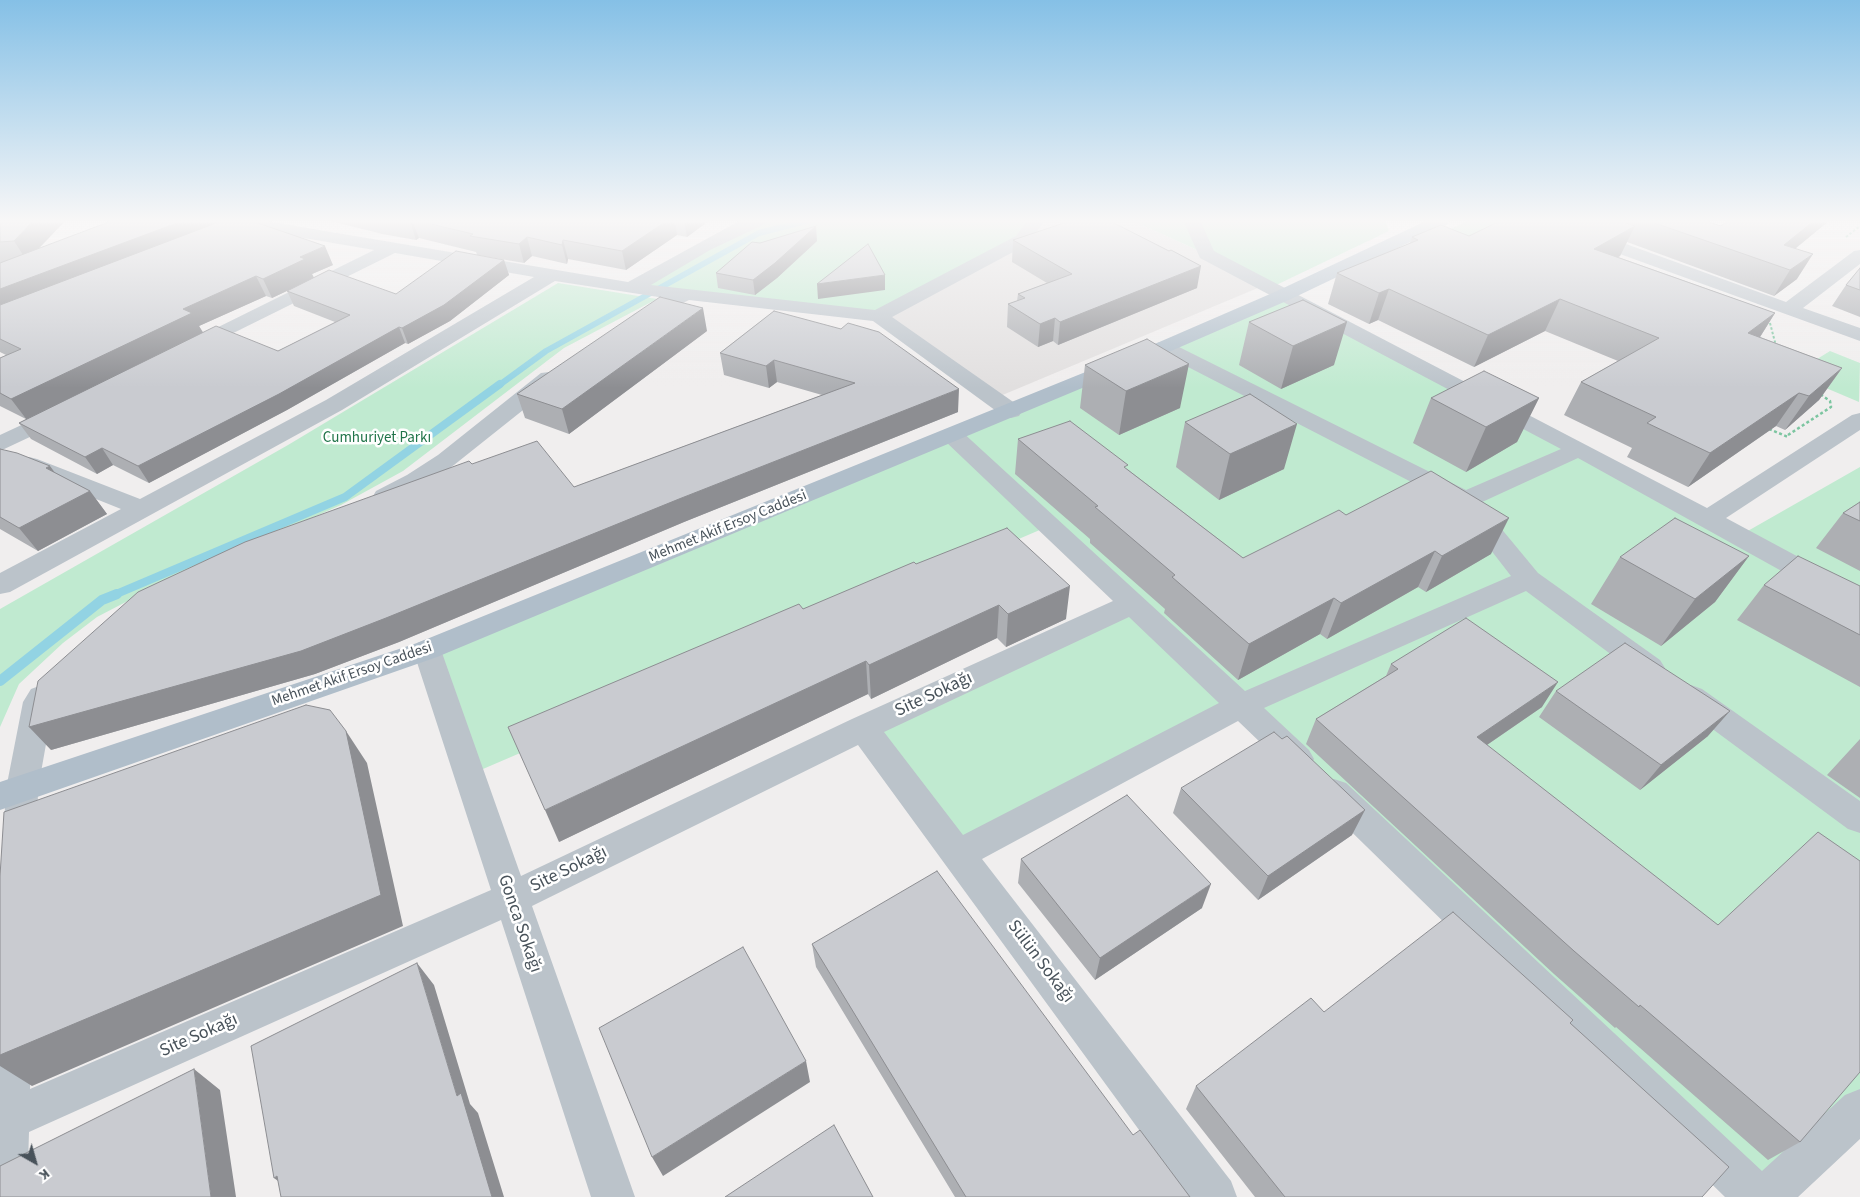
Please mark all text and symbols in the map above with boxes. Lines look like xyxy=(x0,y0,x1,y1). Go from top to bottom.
park label: Cumhuriyet Parkı xyxy=(323,430,431,448)
street label: Mehmet Akif Ersoy Caddesi xyxy=(646,487,810,567)
street label: Mehmet Akif Ersoy Caddesi xyxy=(269,639,435,711)
street label: Site Sokağı xyxy=(892,668,976,722)
street label: Site Sokağı xyxy=(527,842,611,898)
street label: Gonca Sokağı xyxy=(492,872,546,976)
street label: Sülün Sokağı xyxy=(1002,916,1078,1008)
street label: Site Sokağı xyxy=(157,1009,241,1063)
north arrow xyxy=(10,1137,60,1187)
text: K xyxy=(35,1163,54,1184)

